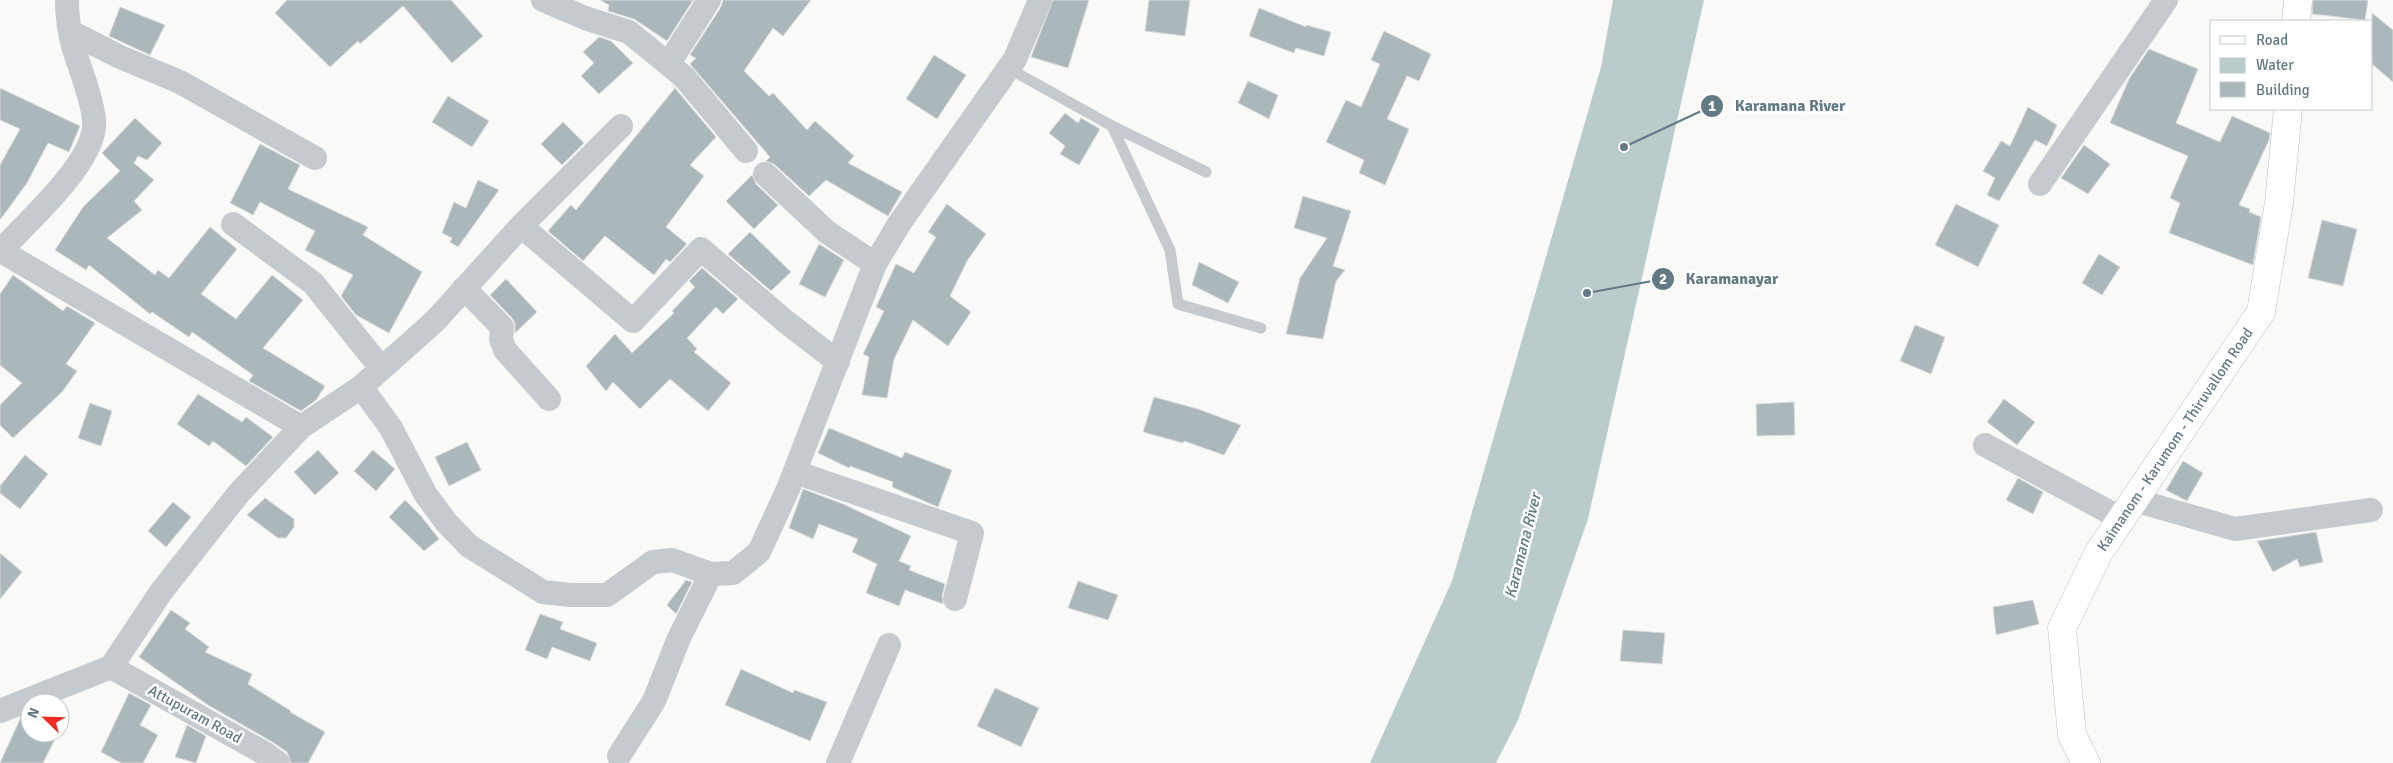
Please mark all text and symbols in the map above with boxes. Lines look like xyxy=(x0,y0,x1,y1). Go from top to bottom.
legend xyxy=(2210,20,2373,110)
text: Road xyxy=(2256,31,2288,49)
text: Water xyxy=(2256,56,2294,74)
text: Building xyxy=(2256,81,2310,99)
callout: Karamana River xyxy=(1700,90,1855,121)
text: Karamana River xyxy=(1735,96,1846,116)
text: 1 xyxy=(1708,97,1716,115)
callout: Karamanayar xyxy=(1650,263,1788,294)
text: Karamanayar xyxy=(1686,269,1779,289)
text: 2 xyxy=(1659,270,1667,288)
street label: Kaimanom - Karumom - Thiruvallom Road xyxy=(2093,324,2257,555)
water label: Karamana River xyxy=(1500,489,1546,601)
street label: Attupuram Road xyxy=(145,681,245,747)
north arrow xyxy=(20,693,70,743)
text: N xyxy=(24,705,43,721)

